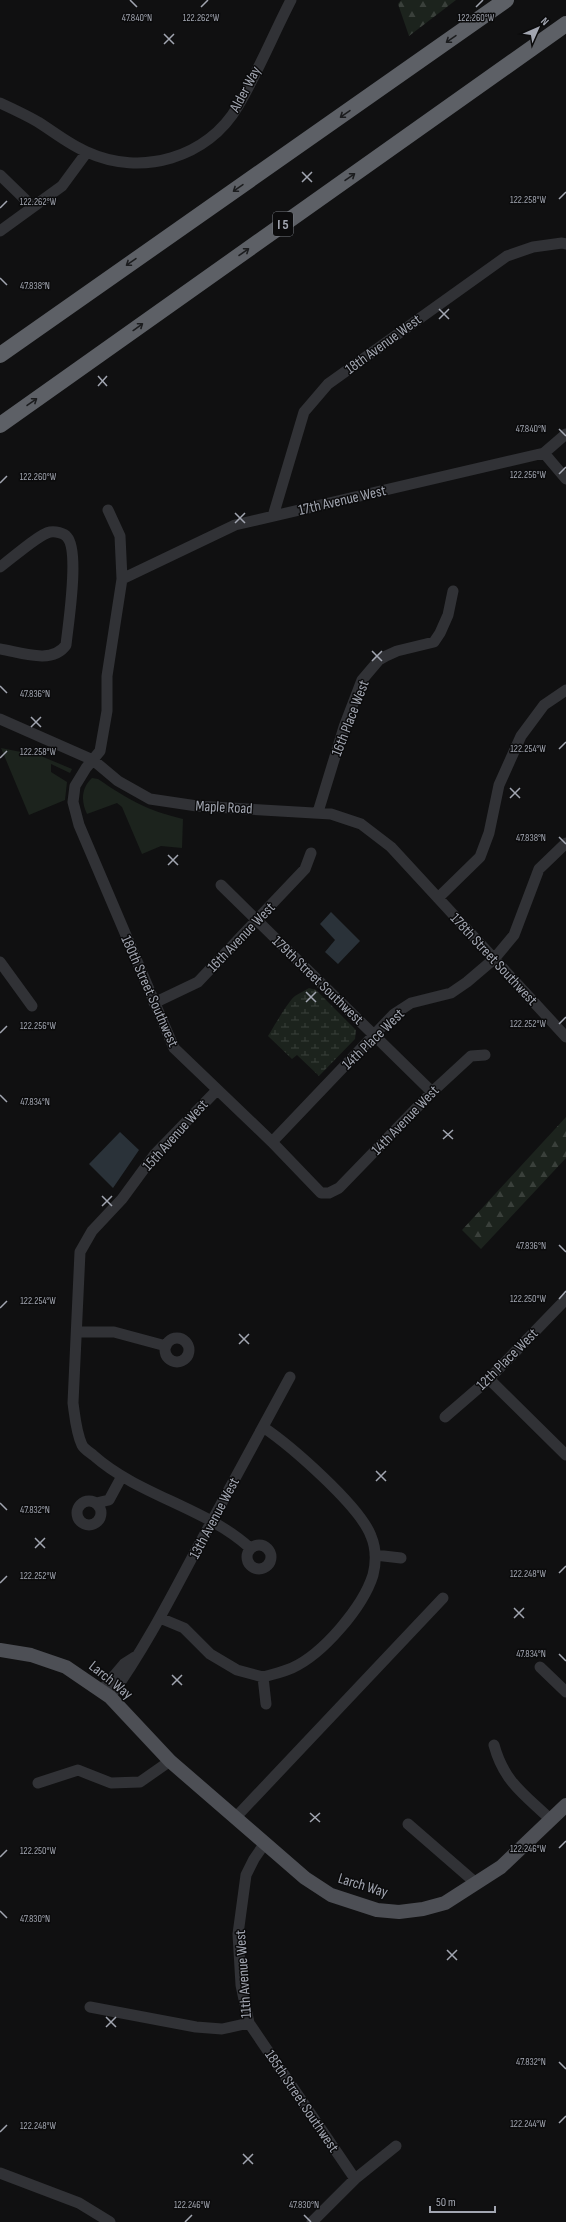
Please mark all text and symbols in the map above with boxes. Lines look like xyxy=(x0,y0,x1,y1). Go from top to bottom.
north arrow xyxy=(518,8,558,48)
text: 47.840°N xyxy=(122,12,152,24)
text: 122.262°W xyxy=(183,12,220,24)
text: 122.260°W xyxy=(458,12,495,24)
text: N xyxy=(538,15,551,28)
one-way arrow xyxy=(446,35,457,43)
street label: Alder Way xyxy=(225,63,265,116)
one-way arrow xyxy=(340,110,351,118)
one-way arrow xyxy=(344,173,355,181)
one-way arrow xyxy=(233,184,244,192)
text: 122.258°W xyxy=(510,194,546,206)
text: 122.262°W xyxy=(20,196,57,208)
road number: I 5 xyxy=(273,212,293,236)
one-way arrow xyxy=(238,248,249,256)
one-way arrow xyxy=(126,258,137,266)
text: 47.838°N xyxy=(20,280,50,292)
street label: 18th Avenue West xyxy=(341,310,426,378)
one-way arrow xyxy=(132,323,143,331)
one-way arrow xyxy=(26,398,37,407)
text: 47.840°N xyxy=(516,423,546,435)
text: 122.256°W xyxy=(510,469,547,481)
text: 122.260°W xyxy=(20,471,57,483)
street label: 17th Avenue West xyxy=(296,481,388,520)
street label: 16th Place West xyxy=(327,677,374,759)
text: 47.836°N xyxy=(20,688,50,700)
text: 122.254°W xyxy=(510,743,546,755)
text: 122.258°W xyxy=(20,746,56,758)
street label: Maple Road xyxy=(195,797,253,818)
text: 47.838°N xyxy=(516,832,546,844)
street label: 16th Avenue West xyxy=(203,898,280,976)
street label: 178th Street Southwest xyxy=(446,909,542,1010)
street label: 180th Street Southwest xyxy=(116,932,183,1050)
street label: 179th Street Southwest xyxy=(268,932,368,1029)
street label: 14th Place West xyxy=(338,1005,409,1074)
text: 122.252°W xyxy=(510,1018,546,1030)
text: 122.256°W xyxy=(20,1020,57,1032)
street label: 14th Avenue West xyxy=(367,1081,444,1159)
text: 47.834°N xyxy=(20,1096,50,1108)
street label: 15th Avenue West xyxy=(138,1096,213,1175)
text: 47.836°N xyxy=(516,1240,546,1252)
text: 122.250°W xyxy=(510,1293,547,1305)
text: 122.254°W xyxy=(20,1295,56,1307)
street label: 12th Place West xyxy=(472,1324,543,1394)
street label: 13th Avenue West xyxy=(185,1474,244,1562)
text: 47.832°N xyxy=(20,1504,50,1516)
text: 122.248°W xyxy=(510,1568,547,1580)
text: 122.252°W xyxy=(20,1570,56,1582)
text: 47.834°N xyxy=(516,1648,546,1660)
street label: Larch Way xyxy=(85,1657,137,1704)
text: 122.246°W xyxy=(510,1843,547,1855)
text: 122.250°W xyxy=(20,1845,57,1857)
street label: Larch Way xyxy=(336,1869,390,1902)
text: 47.830°N xyxy=(20,1913,50,1925)
street label: 11th Avenue West xyxy=(231,1929,256,2019)
street label: 185th Street Southwest xyxy=(260,2046,343,2156)
text: 47.832°N xyxy=(516,2056,546,2068)
text: 122.244°W xyxy=(510,2118,546,2130)
text: 122.248°W xyxy=(20,2120,57,2132)
scale bar xyxy=(430,2188,495,2214)
text: 50 m xyxy=(436,2195,456,2210)
text: 122.246°W xyxy=(174,2199,211,2211)
text: 47.830°N xyxy=(289,2199,319,2211)

